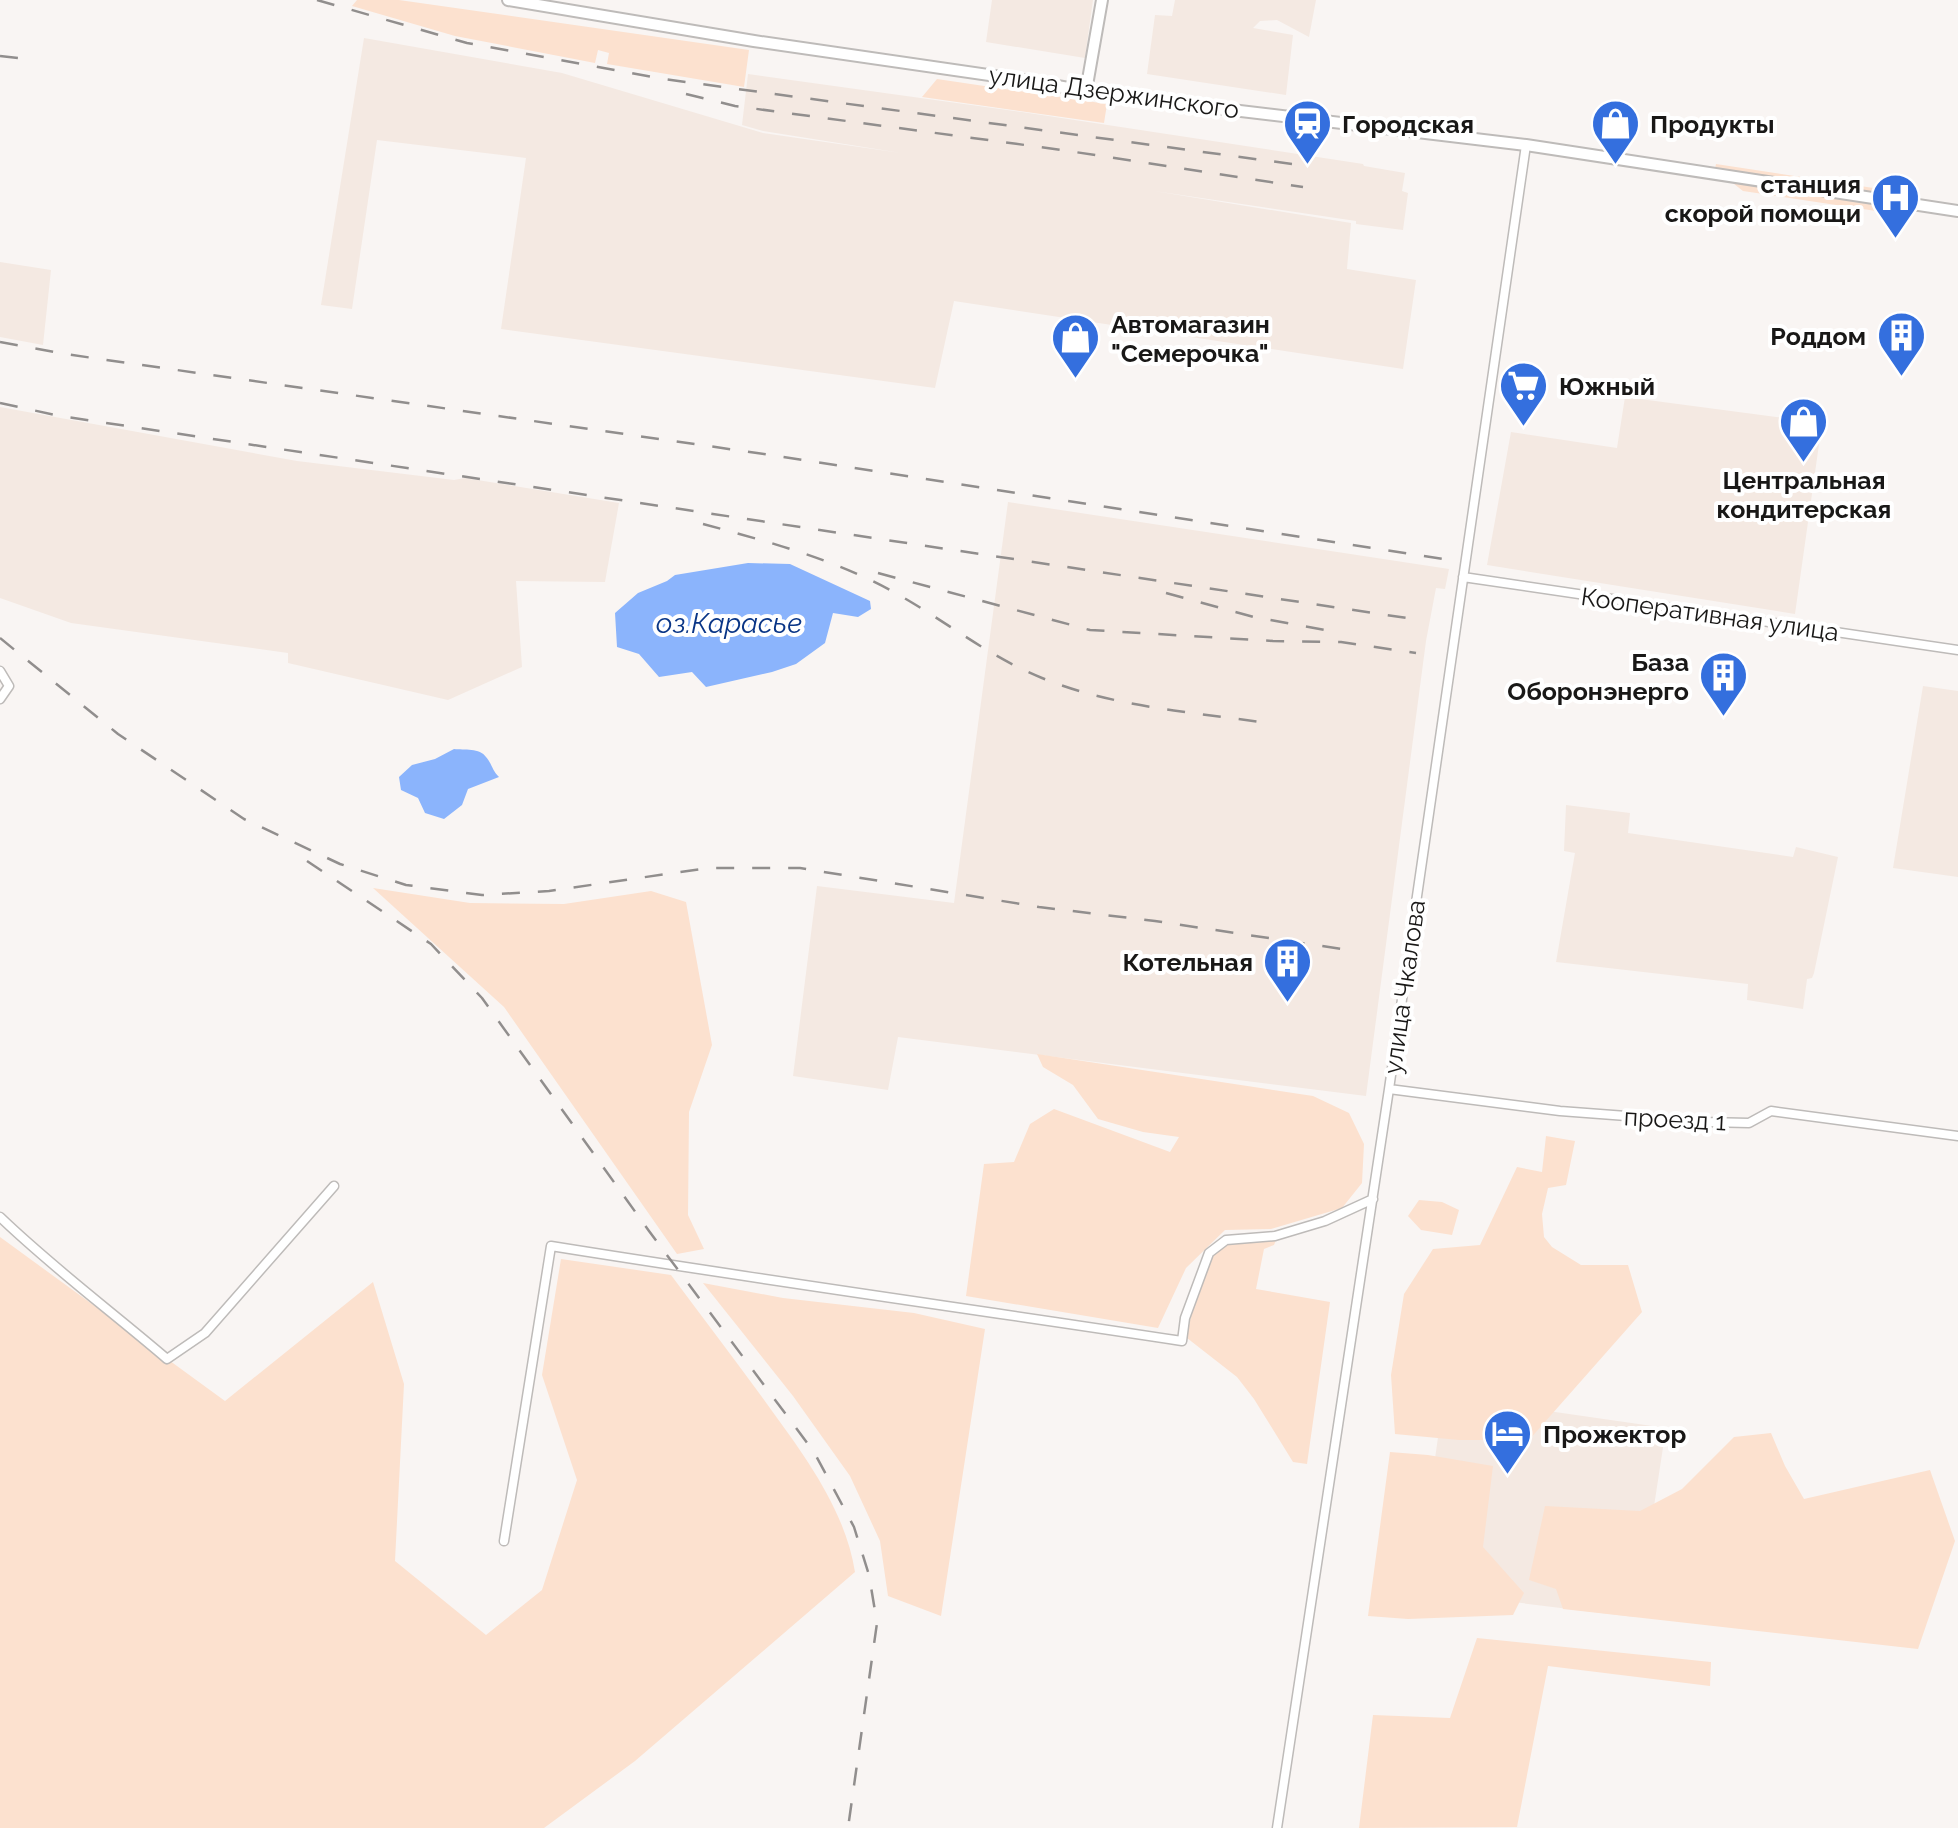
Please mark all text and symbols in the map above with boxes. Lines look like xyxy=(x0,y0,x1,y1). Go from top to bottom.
street label: улица Дзержинского xyxy=(987,60,1241,124)
station icon: Городская xyxy=(1281,98,1333,166)
shop icon: Продукты xyxy=(1589,98,1641,166)
place label: Городская xyxy=(1342,109,1474,139)
place label: Продукты xyxy=(1650,109,1774,139)
place label: станция скорой помощи xyxy=(1665,169,1861,228)
hospital icon: станция скорой помощи xyxy=(1870,172,1922,240)
place label: Автомагазин "Семерочка" xyxy=(1111,309,1270,368)
building icon: Роддом xyxy=(1875,310,1927,378)
shop icon: Автомагазин "Семерочка" xyxy=(1050,312,1102,380)
place label: Роддом xyxy=(1770,321,1866,351)
supermarket icon: Южный xyxy=(1498,360,1550,428)
place label: Южный xyxy=(1559,371,1655,401)
shop icon: Центральная кондитерская xyxy=(1778,396,1830,464)
place label: Центральная кондитерская xyxy=(1717,465,1891,524)
street label: Кооперативная улица xyxy=(1579,581,1841,647)
water label: оз.Карасье xyxy=(656,607,802,640)
place label: База Оборонэнерго xyxy=(1507,647,1689,706)
building icon: База Оборонэнерго xyxy=(1698,650,1750,718)
street label: улица Чкалова xyxy=(1377,898,1431,1076)
building icon: Котельная xyxy=(1262,936,1314,1004)
place label: Котельная xyxy=(1123,947,1253,977)
street label: проезд 1 xyxy=(1623,1101,1727,1137)
hotel icon: Прожектор xyxy=(1482,1408,1534,1476)
place label: Прожектор xyxy=(1543,1419,1686,1449)

